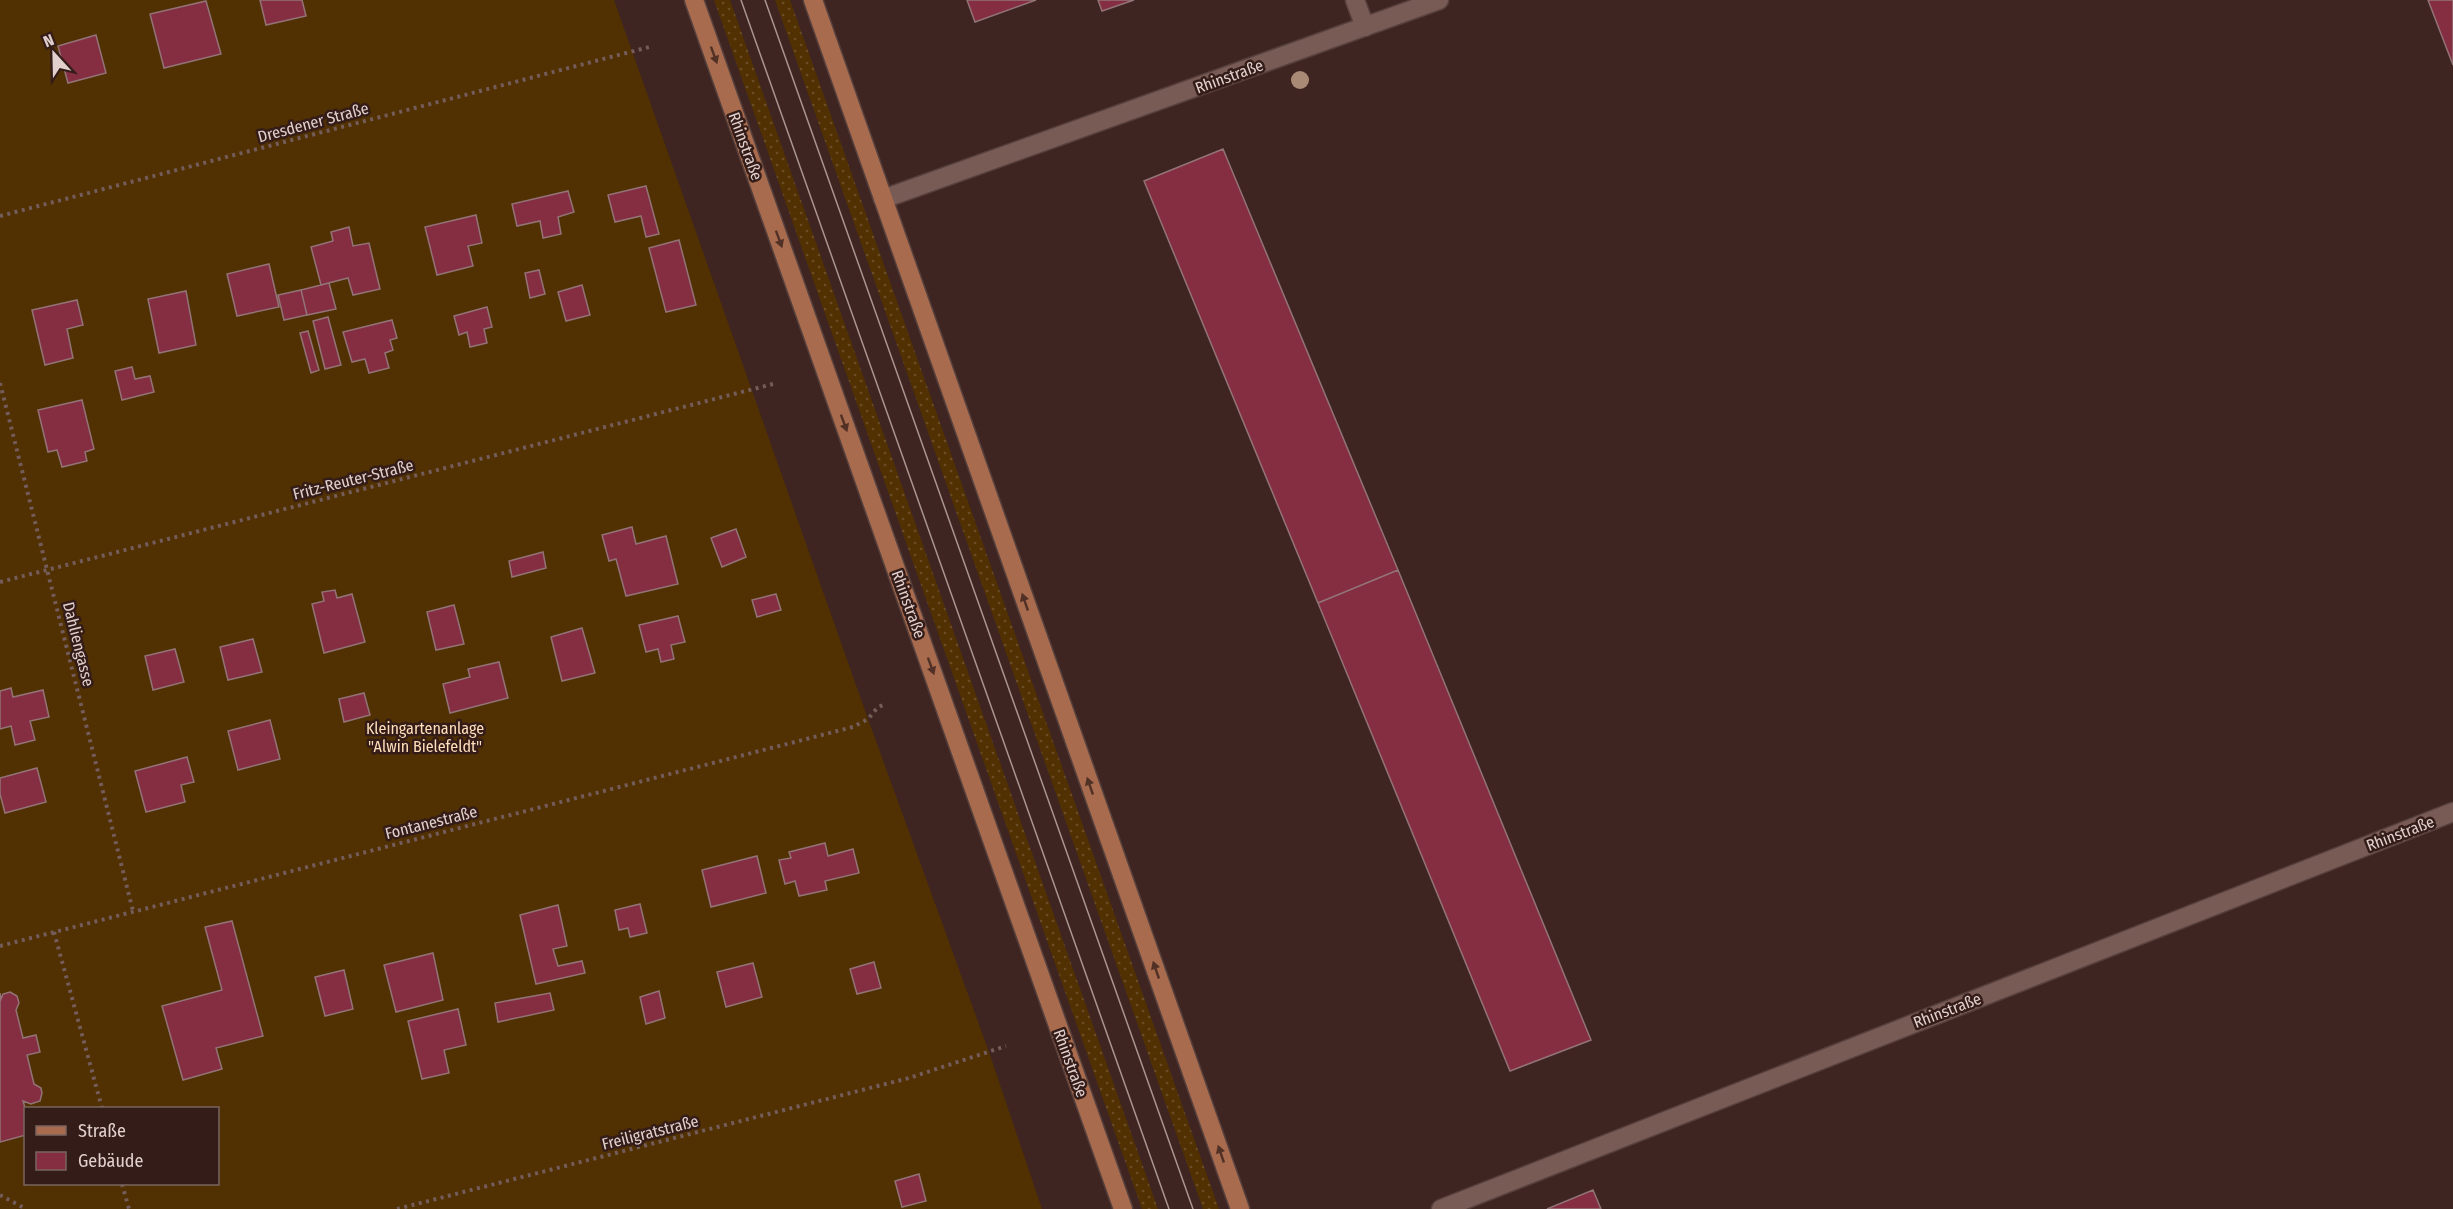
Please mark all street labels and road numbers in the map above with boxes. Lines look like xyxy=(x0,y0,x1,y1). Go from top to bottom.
street label: Rhinstraße xyxy=(1193,55,1266,98)
street label: Dresdener Straße xyxy=(256,99,371,146)
street label: Rhinstraße xyxy=(724,110,767,183)
street label: Fritz-Reuter-Straße xyxy=(291,455,415,504)
street label: Rhinstraße xyxy=(887,568,930,641)
street label: Dahliengasse xyxy=(59,600,98,688)
street label: Fontanestraße xyxy=(383,802,479,843)
street label: Rhinstraße xyxy=(2364,812,2437,855)
street label: Rhinstraße xyxy=(1911,989,1984,1032)
street label: Rhinstraße xyxy=(1049,1027,1092,1100)
street label: Freiligratstraße xyxy=(600,1111,700,1154)

